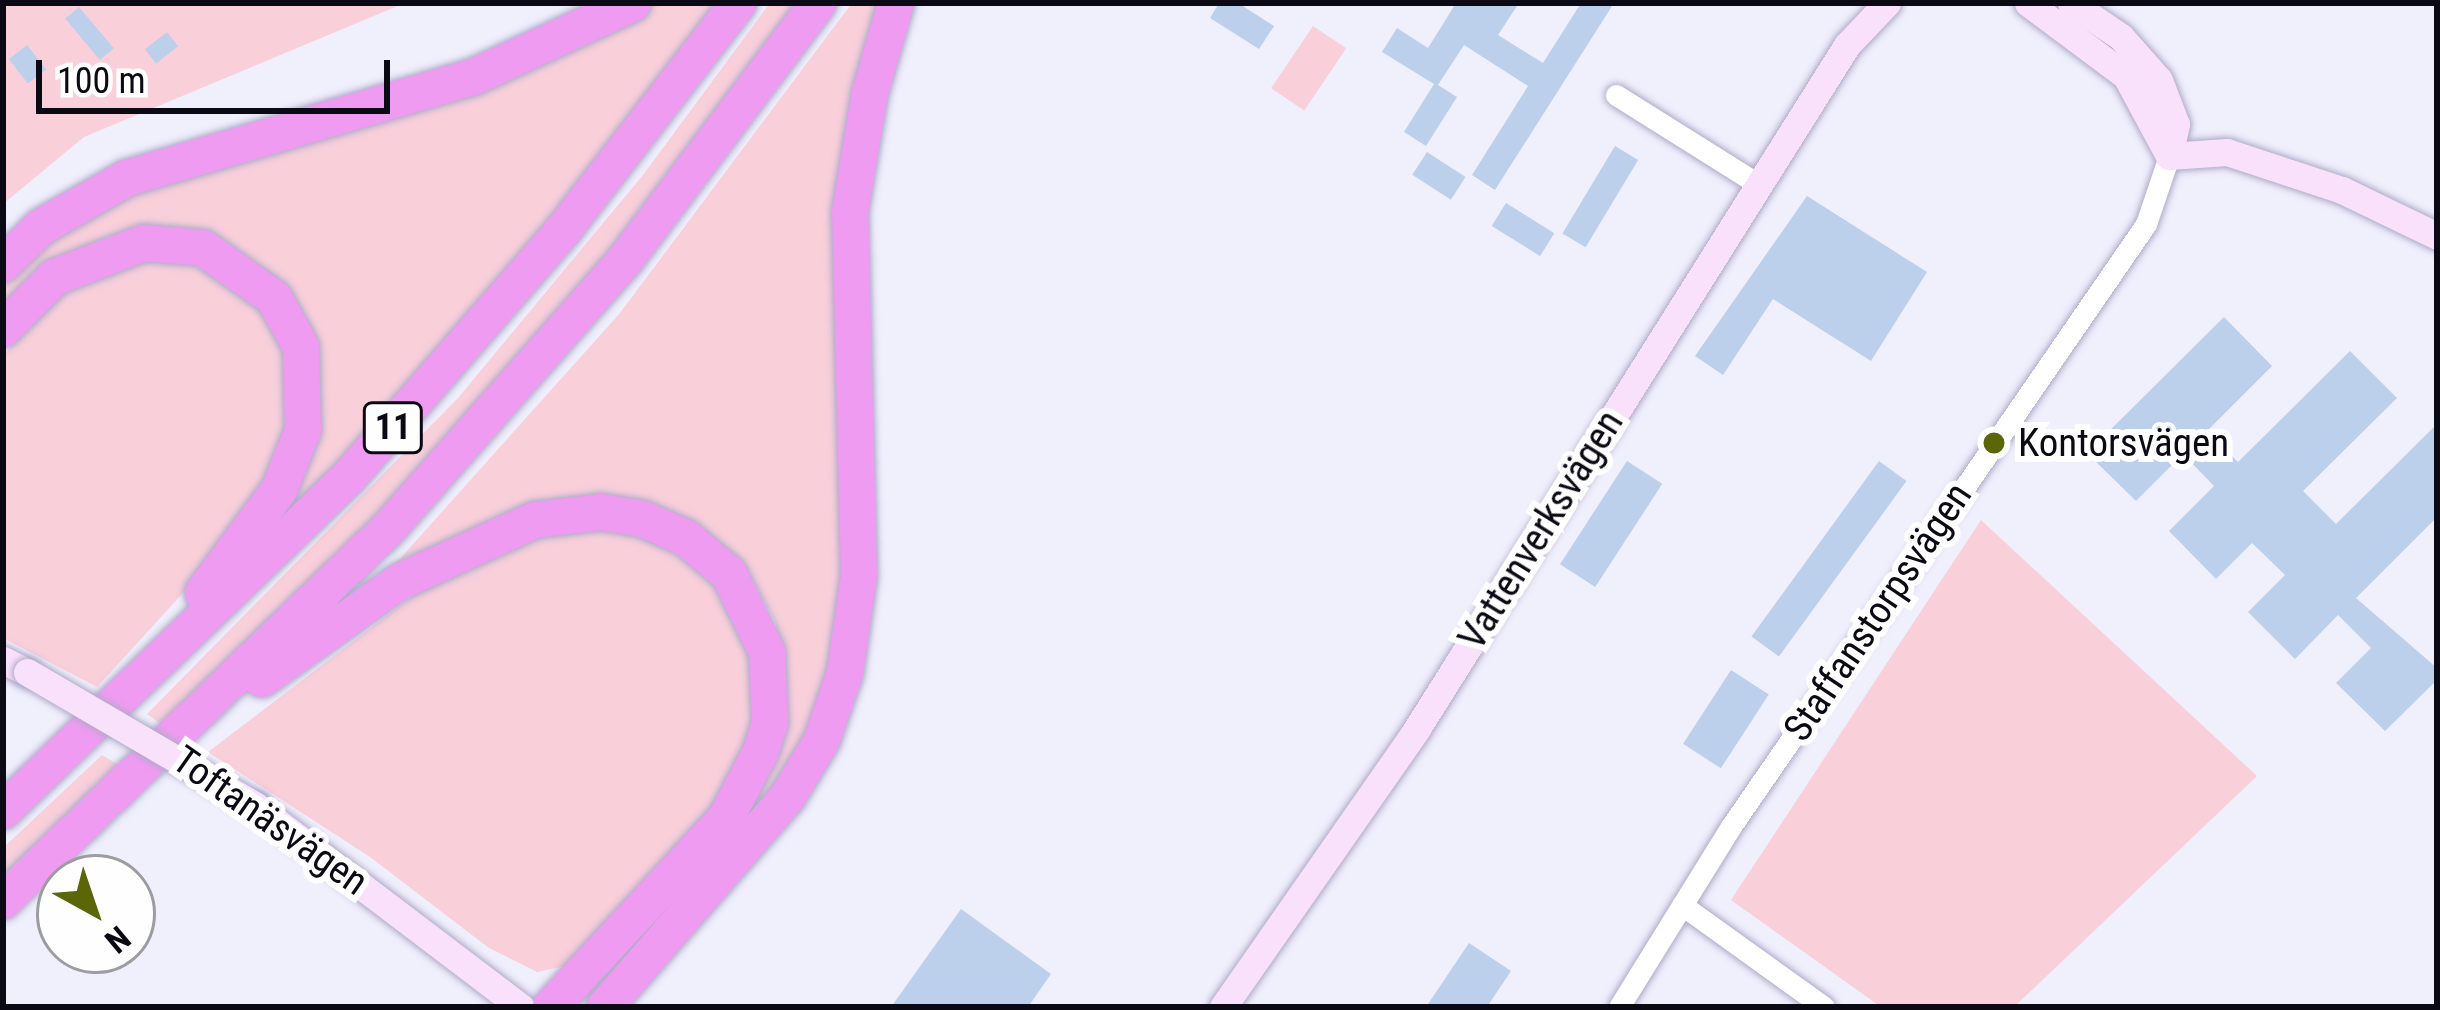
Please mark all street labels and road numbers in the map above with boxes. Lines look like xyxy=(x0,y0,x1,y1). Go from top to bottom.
road number: 11 xyxy=(360,398,426,458)
street label: Vattenverksvägen xyxy=(1449,402,1633,658)
street label: Staffanstorpsvägen xyxy=(1774,474,1982,750)
street label: Toftanäsvägen xyxy=(163,737,377,905)

